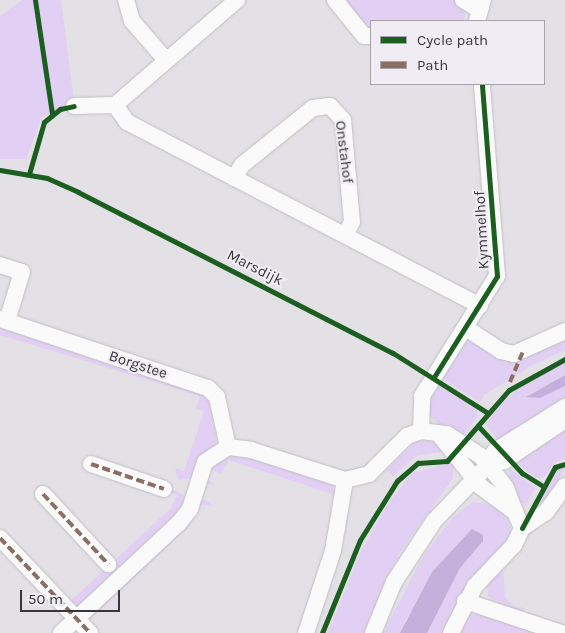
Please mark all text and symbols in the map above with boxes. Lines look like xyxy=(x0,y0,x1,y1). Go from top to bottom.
legend xyxy=(370,20,545,85)
text: Cycle path xyxy=(417,31,488,49)
text: Path xyxy=(417,56,448,74)
street label: Onstahof xyxy=(331,120,357,184)
street label: Kymmelhof xyxy=(471,190,493,270)
street label: Marsdijk xyxy=(224,246,286,290)
street label: Borgstee xyxy=(107,347,169,383)
scale bar xyxy=(22,580,122,612)
text: 50 m xyxy=(28,590,63,608)

